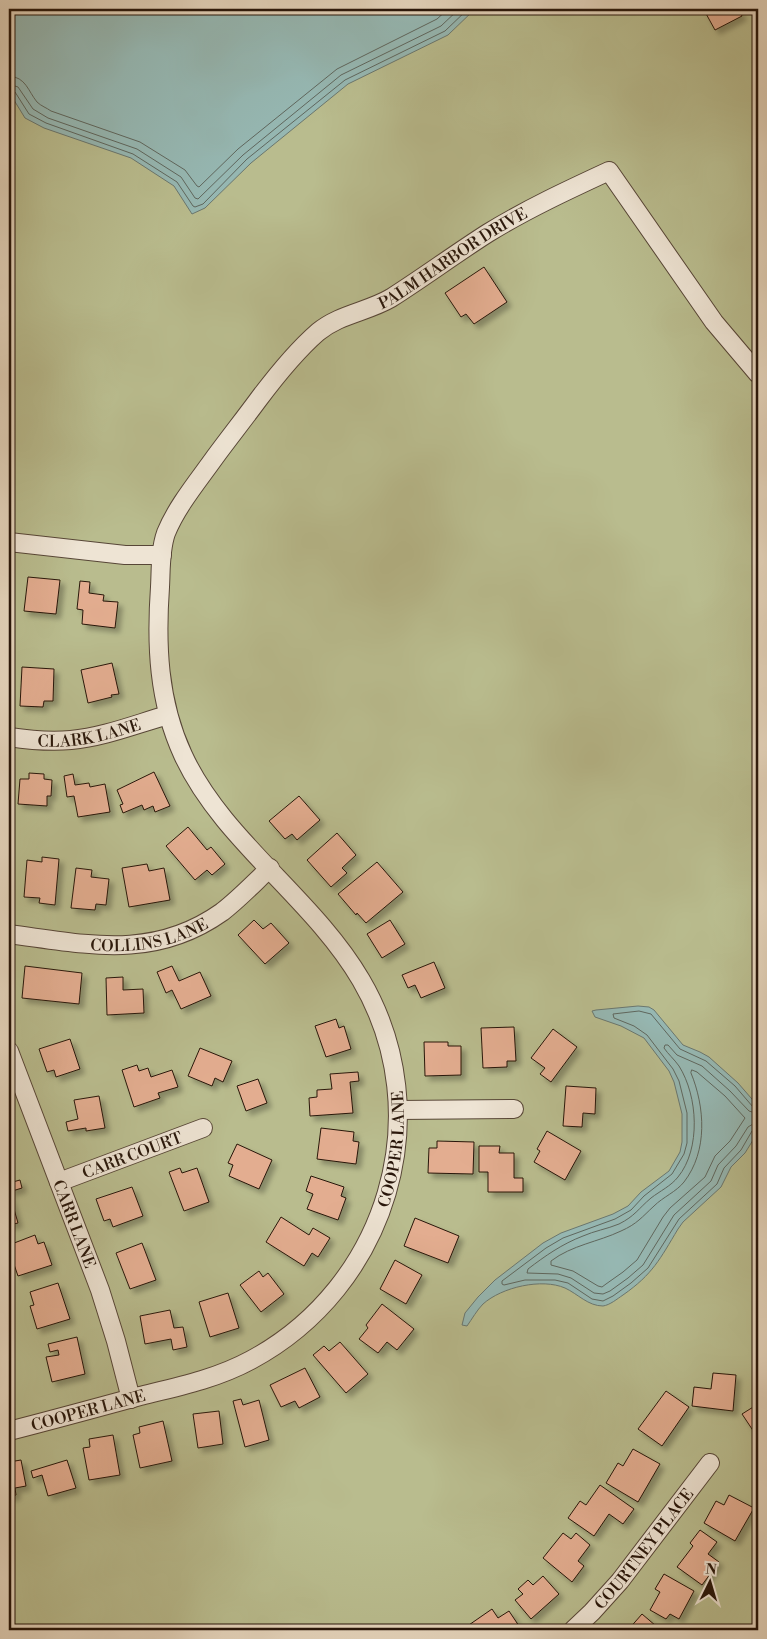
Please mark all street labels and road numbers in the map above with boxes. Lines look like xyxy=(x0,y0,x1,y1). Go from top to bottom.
street label: PALM HARBOR DRIVE xyxy=(375,204,531,314)
street label: CLARK LANE xyxy=(37,715,143,752)
street label: COLLINS LANE xyxy=(90,914,212,956)
street label: COOPER LANE xyxy=(374,1090,409,1210)
street label: CARR COURT xyxy=(80,1128,185,1183)
street label: CARR LANE xyxy=(48,1177,100,1271)
street label: COOPER LANE xyxy=(29,1386,148,1436)
street label: COURTNEY PLACE xyxy=(590,1485,698,1614)

